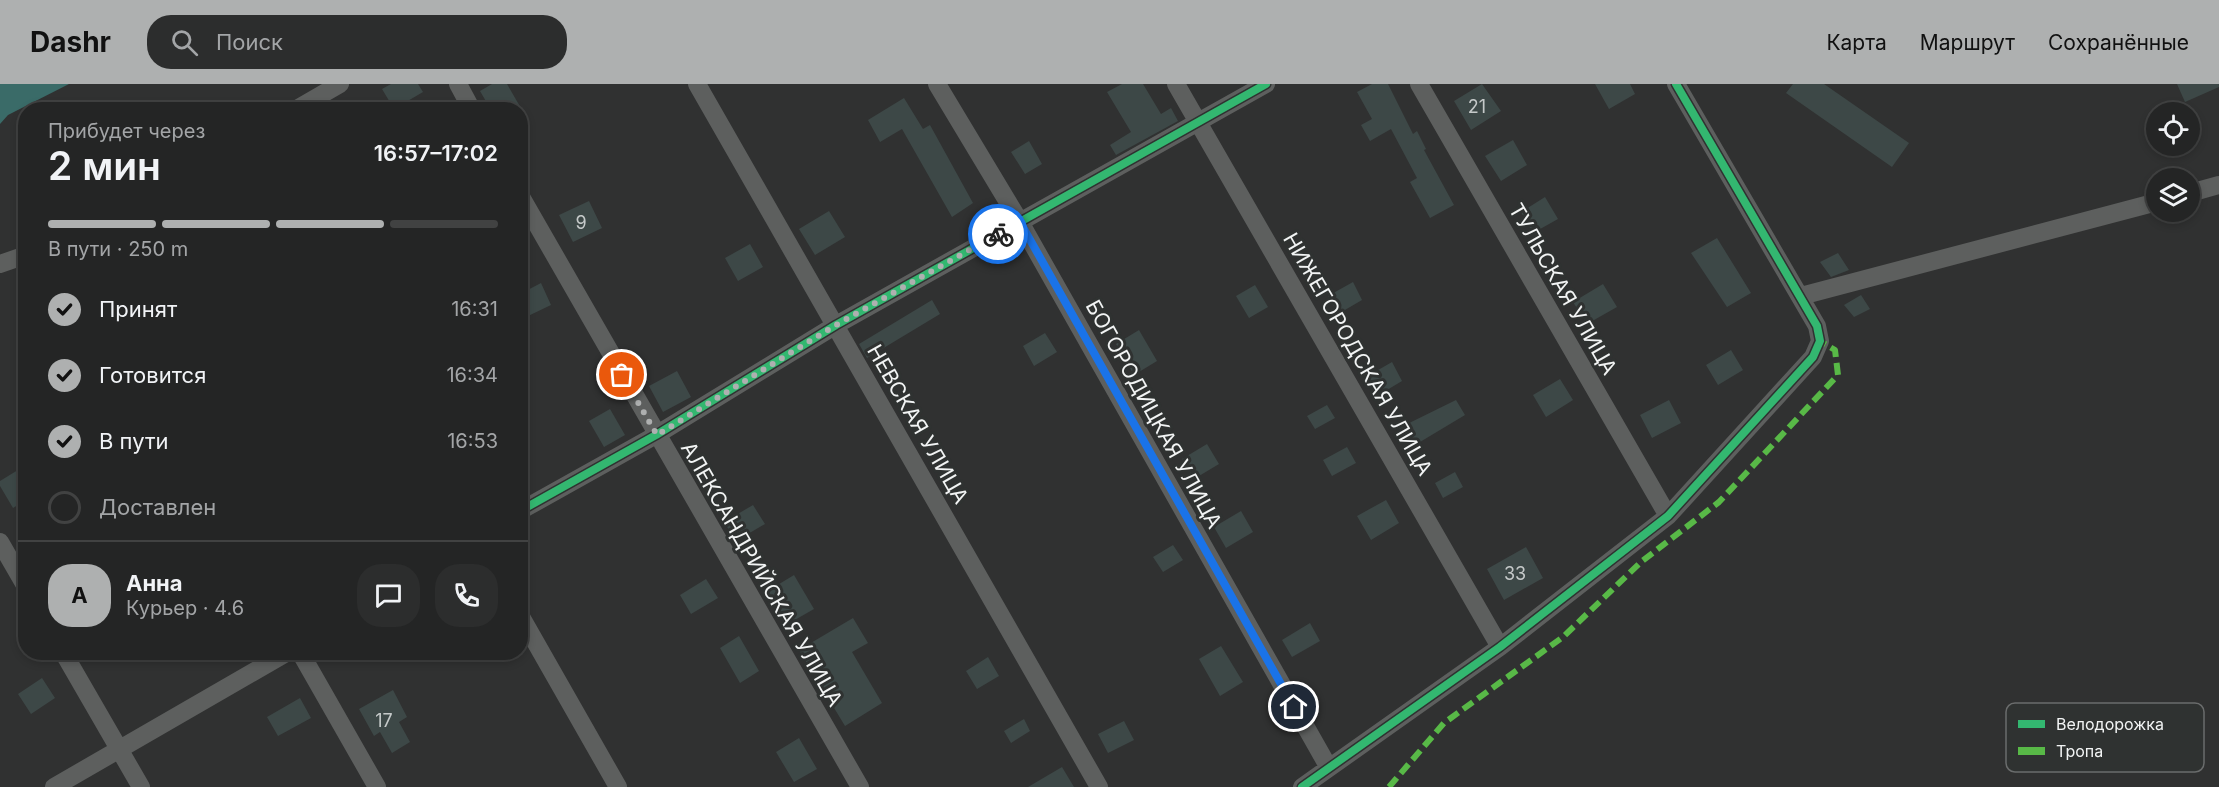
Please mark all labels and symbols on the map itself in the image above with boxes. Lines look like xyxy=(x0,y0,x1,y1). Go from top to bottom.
house number: 21 xyxy=(1468,96,1486,117)
street label: ТУЛЬСКАЯ УЛИЦА xyxy=(1504,199,1622,379)
courier xyxy=(968,204,1028,264)
house number: 9 xyxy=(575,212,587,233)
street label: НИЖЕГОРОДСКАЯ УЛИЦА xyxy=(1278,228,1438,480)
street label: БОГОРОДИЦКАЯ УЛИЦА xyxy=(1081,295,1227,533)
street label: НЕВСКАЯ УЛИЦА xyxy=(862,340,974,508)
pin xyxy=(596,349,647,400)
street label: АЛЕКСАНДРИЙСКАЯ УЛИЦА xyxy=(676,437,849,711)
house number: 33 xyxy=(1504,563,1526,584)
pin xyxy=(1268,681,1319,732)
legend xyxy=(2006,703,2204,772)
house number: 17 xyxy=(375,710,393,731)
text: Велодорожка xyxy=(2056,714,2164,734)
text: Тропа xyxy=(2056,741,2103,761)

